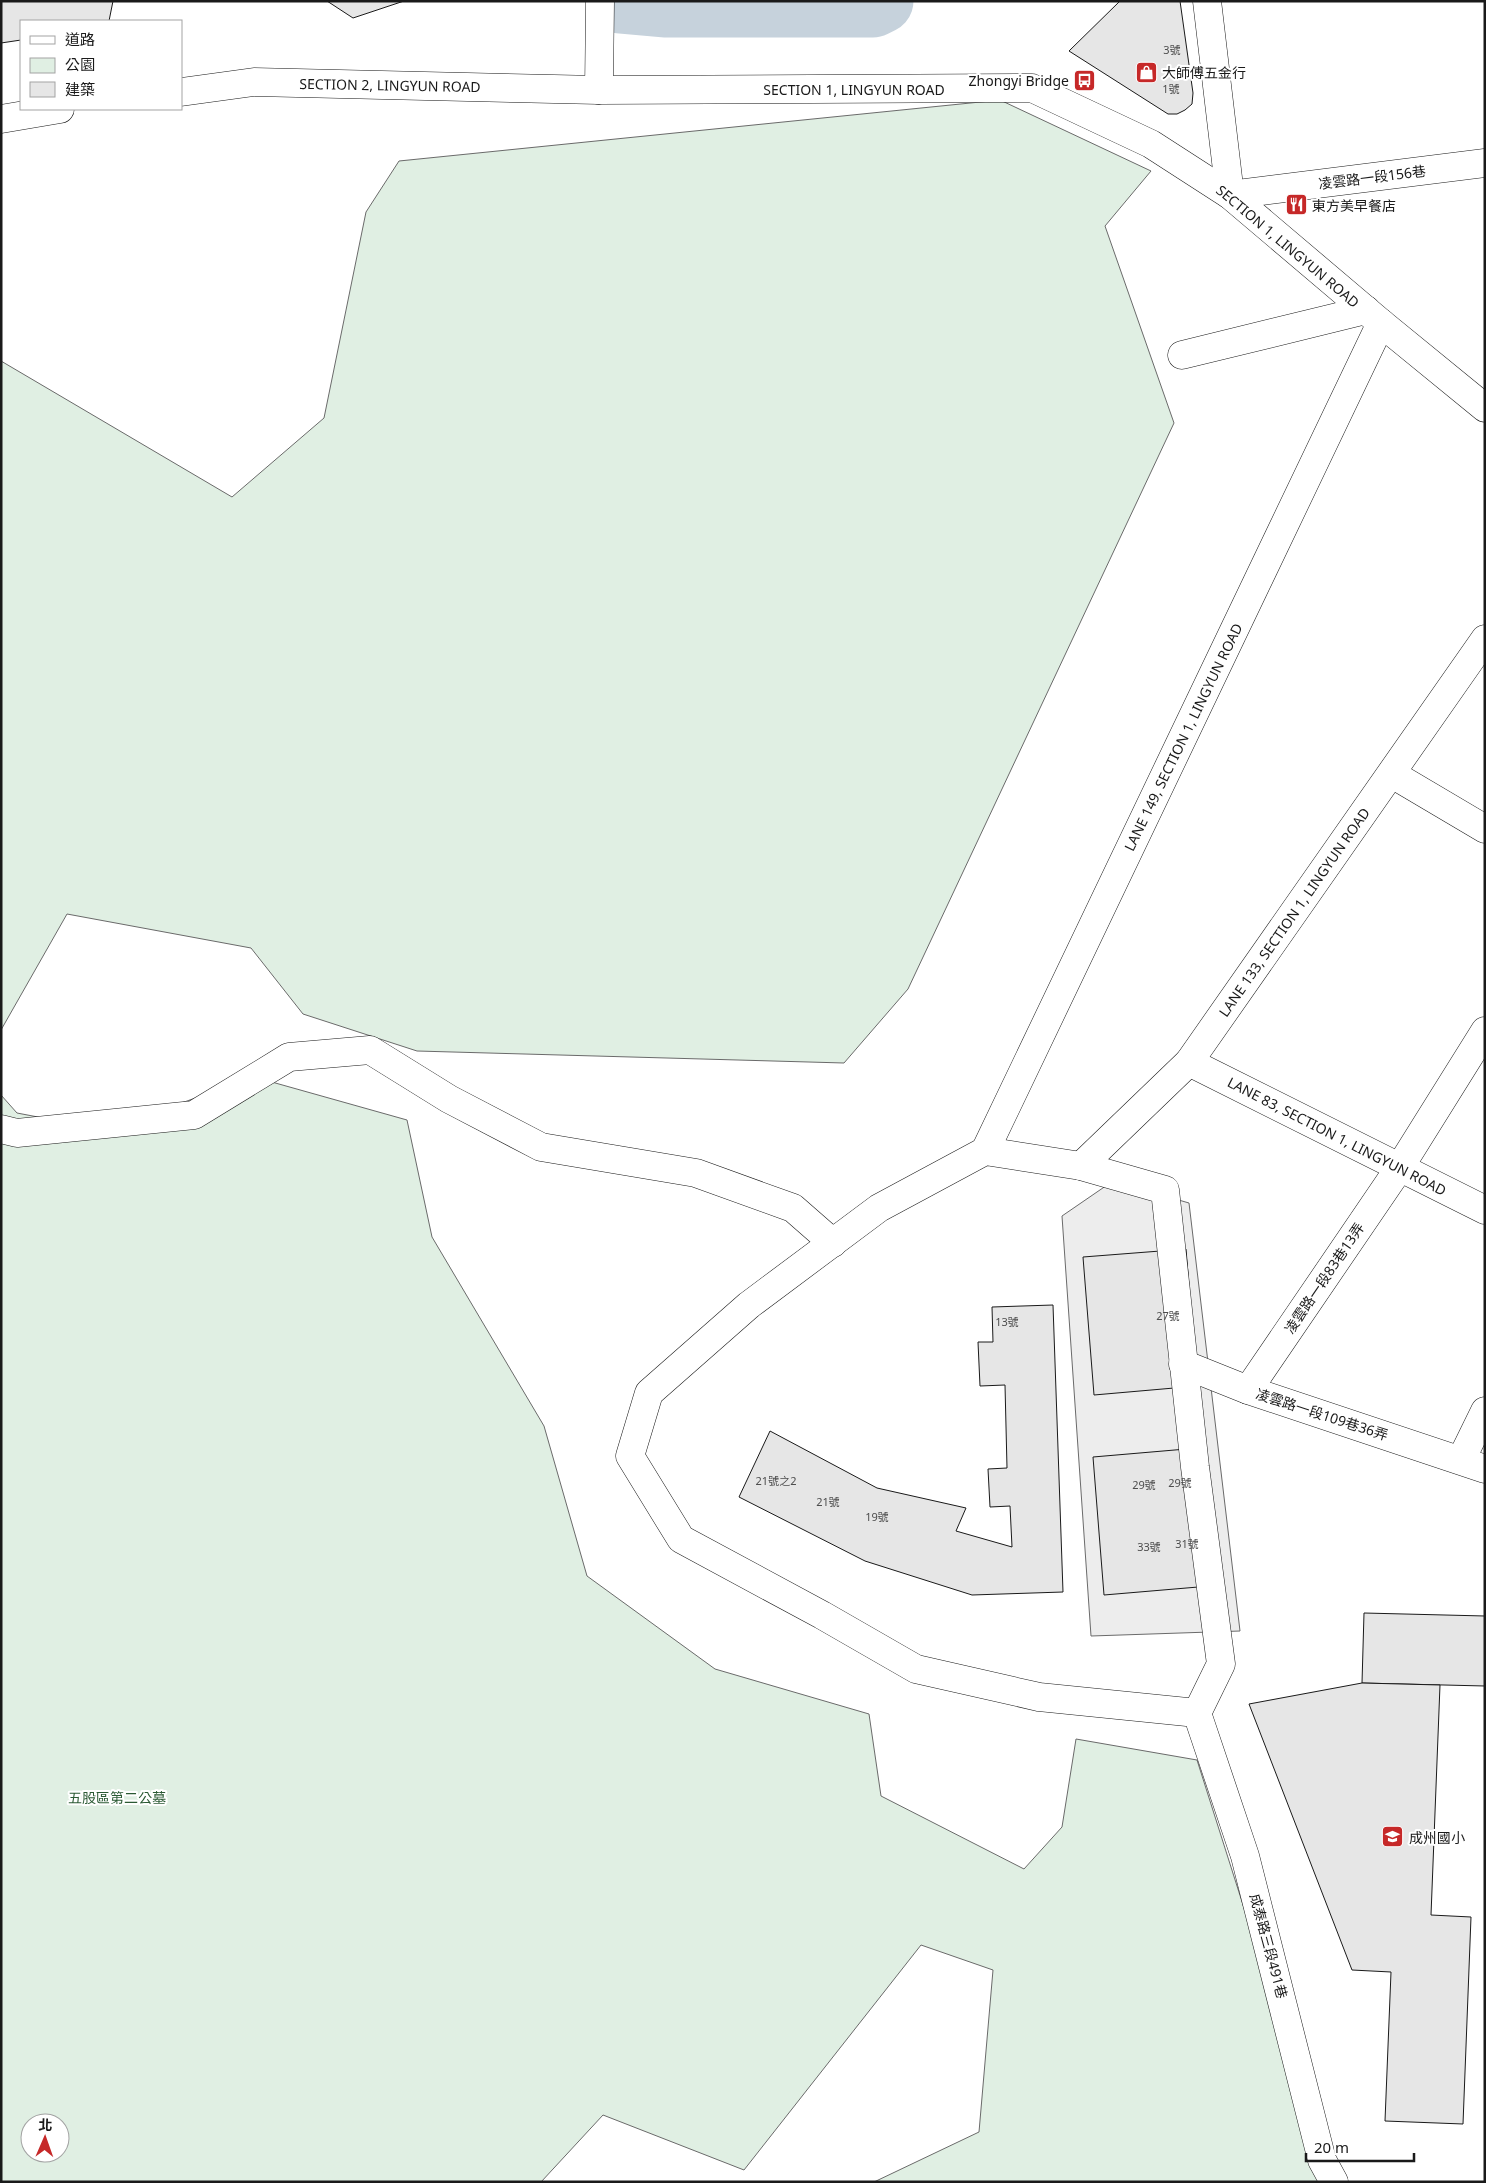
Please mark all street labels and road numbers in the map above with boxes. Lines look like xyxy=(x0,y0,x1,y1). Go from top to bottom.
street label: SECTION 2, LINGYUN ROAD xyxy=(299,74,481,96)
street label: SECTION 1, LINGYUN ROAD xyxy=(763,80,945,99)
street label: 凌雲路一段156巷 xyxy=(1317,161,1427,193)
street label: SECTION 1, LINGYUN ROAD xyxy=(1212,180,1364,312)
street label: LANE 149, SECTION 1, LINGYUN ROAD xyxy=(1119,620,1247,854)
street label: LANE 133, SECTION 1, LINGYUN ROAD xyxy=(1214,804,1374,1020)
street label: LANE 83, SECTION 1, LINGYUN ROAD xyxy=(1224,1072,1450,1200)
street label: 凌雲路一段83巷13弄 xyxy=(1280,1219,1368,1337)
street label: 凌雲路一段109巷36弄 xyxy=(1253,1384,1391,1444)
street label: 成泰路三段491巷 xyxy=(1246,1891,1292,2001)

